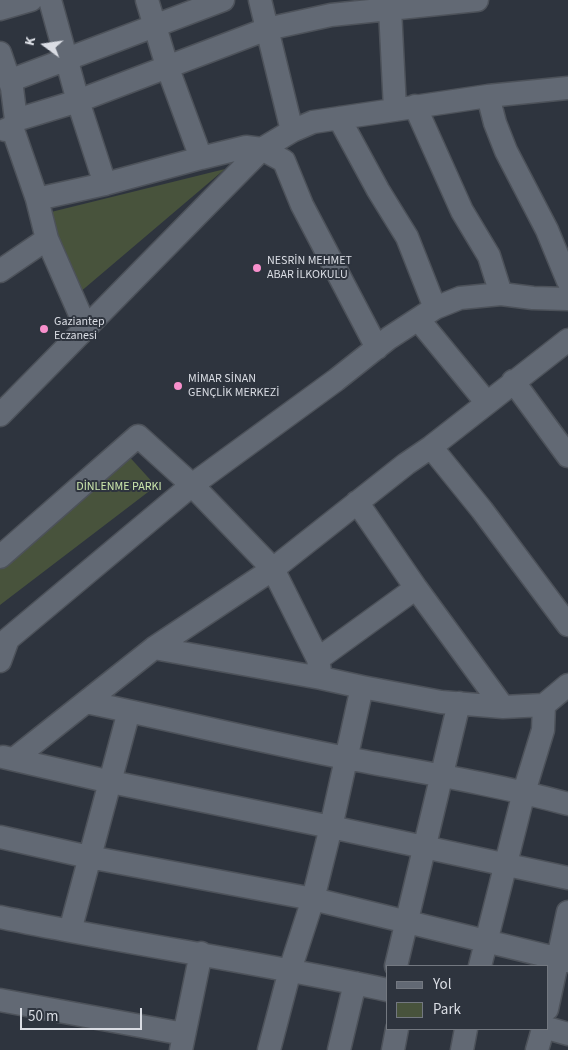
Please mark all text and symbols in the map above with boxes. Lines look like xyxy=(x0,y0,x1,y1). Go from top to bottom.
north arrow xyxy=(20,20,70,70)
text: K xyxy=(20,35,41,48)
place label: NESRİN MEHMET ABAR İLKOKULU xyxy=(267,254,352,282)
marker: NESRİN MEHMET ABAR İLKOKULU xyxy=(251,262,263,274)
place label: Gaziantep Eczanesi xyxy=(54,315,105,343)
marker: Gaziantep Eczanesi xyxy=(38,323,50,335)
place label: MİMAR SİNAN GENÇLİK MERKEZİ xyxy=(188,372,279,400)
marker: MİMAR SİNAN GENÇLİK MERKEZİ xyxy=(172,380,184,392)
park label: DİNLENME PARKI xyxy=(76,480,162,494)
legend xyxy=(386,965,548,1030)
text: Yol xyxy=(433,974,451,995)
scale bar xyxy=(22,998,145,1030)
text: Park xyxy=(433,999,461,1020)
text: 50 m xyxy=(28,1006,58,1027)

